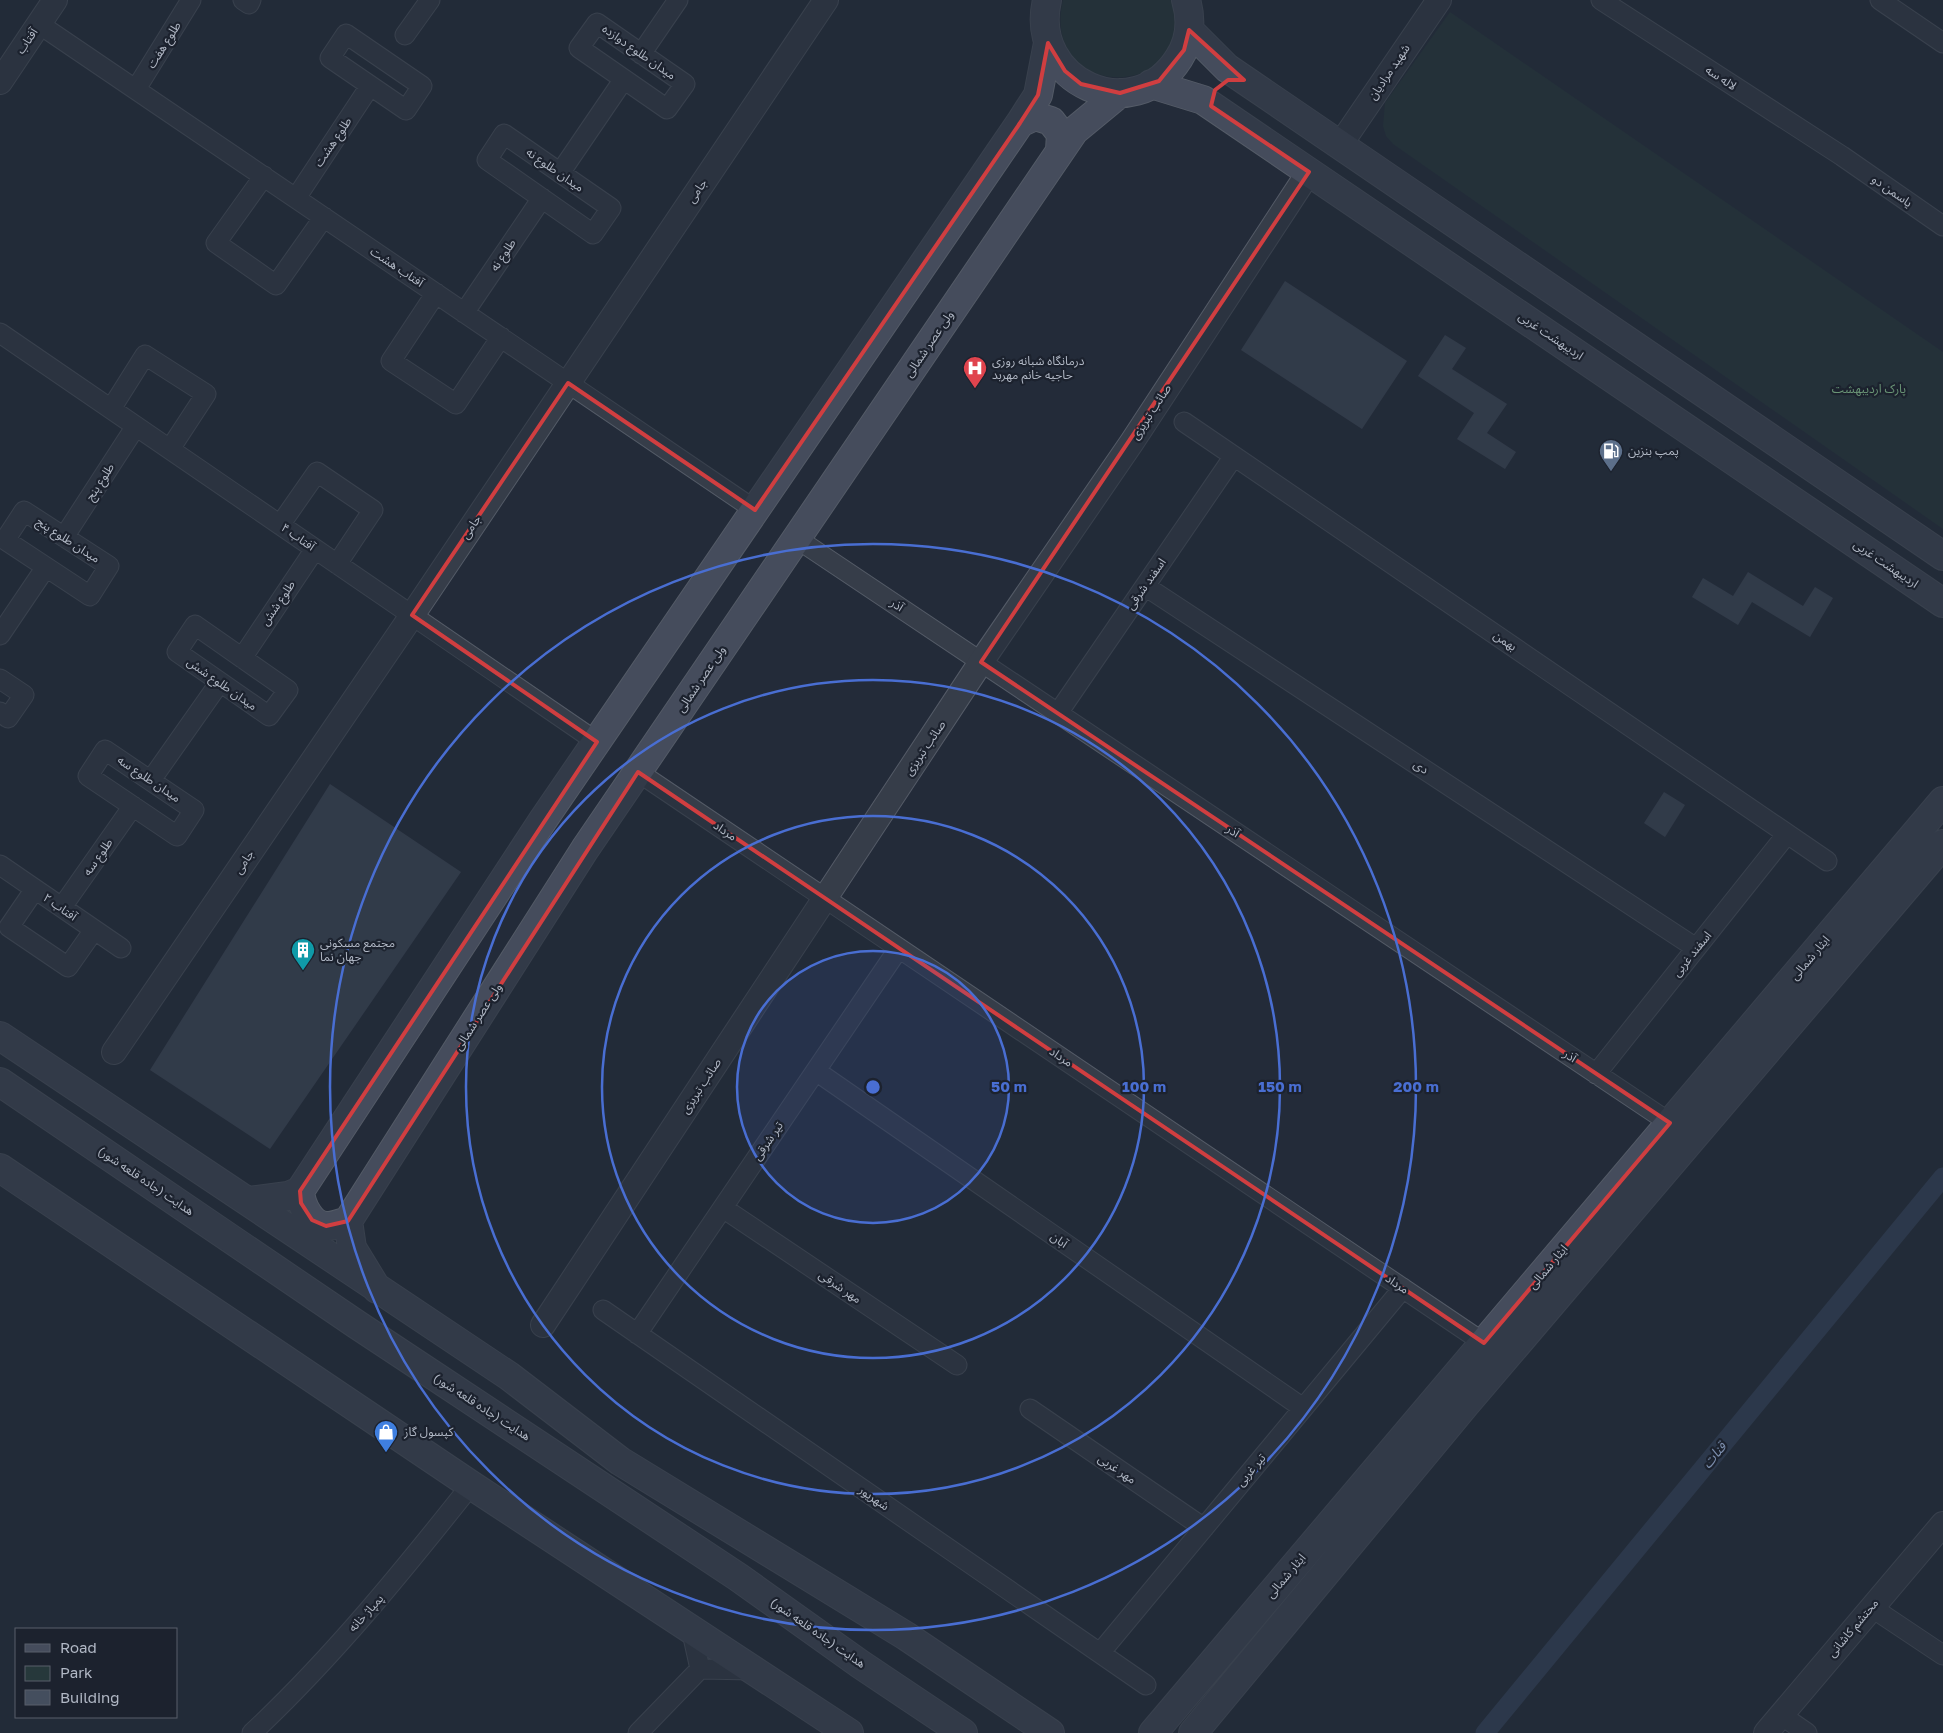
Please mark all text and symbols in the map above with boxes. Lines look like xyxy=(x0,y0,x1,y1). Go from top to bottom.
street label: طلوع هفت xyxy=(143,19,186,72)
street label: میدان طلوع دوازده xyxy=(598,21,679,84)
street label: آفتاب xyxy=(13,24,41,57)
street label: شهید مرادیان xyxy=(1364,41,1413,102)
street label: لاله سه xyxy=(1703,62,1740,93)
street label: طلوع هشت xyxy=(311,114,356,171)
street label: میدان طلوع نه xyxy=(522,144,587,197)
street label: یاسمن دو xyxy=(1869,171,1916,210)
street label: جامی xyxy=(683,176,710,206)
street label: طلوع نه xyxy=(486,236,520,275)
street label: آفتاب هشت xyxy=(368,243,427,290)
street label: ولی عصر شمالی xyxy=(901,307,956,380)
street label: اردیبهشت غربی xyxy=(1516,308,1587,363)
place label: درمانگاه شبانه‌ روزی حاجیه‌ خانم مهربد xyxy=(992,353,1085,384)
hospital icon: درمانگاه شبانه‌ روزی حاجیه‌ خانم مهربد xyxy=(962,355,988,389)
street label: صائب تبریزی xyxy=(1127,381,1174,442)
park label: پارک اردیبهشت xyxy=(1832,381,1906,397)
fuel station icon: پمپ بنزین xyxy=(1598,438,1624,472)
place label: پمپ بنزین xyxy=(1628,443,1679,459)
street label: طلوع پنج xyxy=(82,460,119,505)
street label: جامی xyxy=(457,512,484,542)
street label: میدان طلوع پنج xyxy=(32,513,103,567)
street label: آفتاب ۴ xyxy=(278,520,319,554)
street label: اردیبهشت غربی xyxy=(1851,536,1922,591)
street label: اسفند شرقی xyxy=(1122,555,1169,612)
street label: طلوع شش xyxy=(257,577,300,629)
street label: آذر xyxy=(887,594,907,615)
street label: بهمن xyxy=(1491,627,1520,654)
street label: ولی عصر شمالی xyxy=(673,642,728,715)
street label: میدان طلوع شش xyxy=(183,654,260,715)
street label: صائب تبریزی xyxy=(901,717,949,778)
street label: میدان طلوع سه xyxy=(114,752,184,807)
street label: دی xyxy=(1411,756,1432,777)
street label: مرداد xyxy=(711,817,740,844)
street label: آذر xyxy=(1223,820,1243,841)
street label: طلوع سه xyxy=(79,835,117,879)
street label: جامی xyxy=(230,847,257,877)
street label: آفتاب ۲ xyxy=(40,890,81,924)
street label: اسفند غربی xyxy=(1669,928,1715,979)
street label: ایثار شمالی xyxy=(1787,932,1833,983)
place label: مجتمع مسکونی جهان نما xyxy=(320,935,395,964)
building icon: مجتمع مسکونی جهان نما xyxy=(290,937,316,971)
street label: ولی عصر شمالی xyxy=(450,980,505,1053)
street label: مرداد xyxy=(1047,1043,1076,1070)
street label: آذر xyxy=(1560,1045,1580,1066)
street label: صائب تبریزی xyxy=(677,1055,724,1116)
text: 50 m xyxy=(991,1077,1027,1095)
text: 100 m xyxy=(1122,1077,1166,1095)
text: 150 m xyxy=(1258,1077,1302,1095)
text: 200 m xyxy=(1393,1077,1439,1095)
centre of rings xyxy=(864,1078,882,1096)
street label: تیر شرقی xyxy=(749,1118,786,1163)
street label: هدایت (جاده قلعه شور) xyxy=(95,1143,197,1218)
street label: آبان xyxy=(1048,1228,1071,1251)
street label: ایثار شمالی xyxy=(1525,1241,1571,1292)
street label: مهر شرقی xyxy=(816,1267,864,1306)
street label: مرداد xyxy=(1383,1270,1412,1297)
street label: هدایت (جاده قلعه شور) xyxy=(431,1370,534,1444)
shop icon: کپسول گاز xyxy=(373,1419,399,1453)
place label: کپسول گاز xyxy=(403,1424,455,1440)
water label: قنات xyxy=(1698,1437,1730,1471)
street label: مهر غربی xyxy=(1095,1450,1139,1487)
street label: تیر غربی xyxy=(1233,1450,1269,1489)
street label: شهریور xyxy=(855,1481,892,1513)
street label: ایثار شمالی xyxy=(1263,1550,1309,1601)
street label: پمپاژ خانه xyxy=(345,1591,387,1635)
street label: هدایت (جاده قلعه شور) xyxy=(768,1594,869,1671)
street label: محتشم کاشانی xyxy=(1824,1595,1883,1661)
legend xyxy=(15,1628,178,1718)
text: Road xyxy=(60,1638,97,1656)
text: Park xyxy=(60,1663,93,1681)
text: Building xyxy=(60,1688,120,1706)

